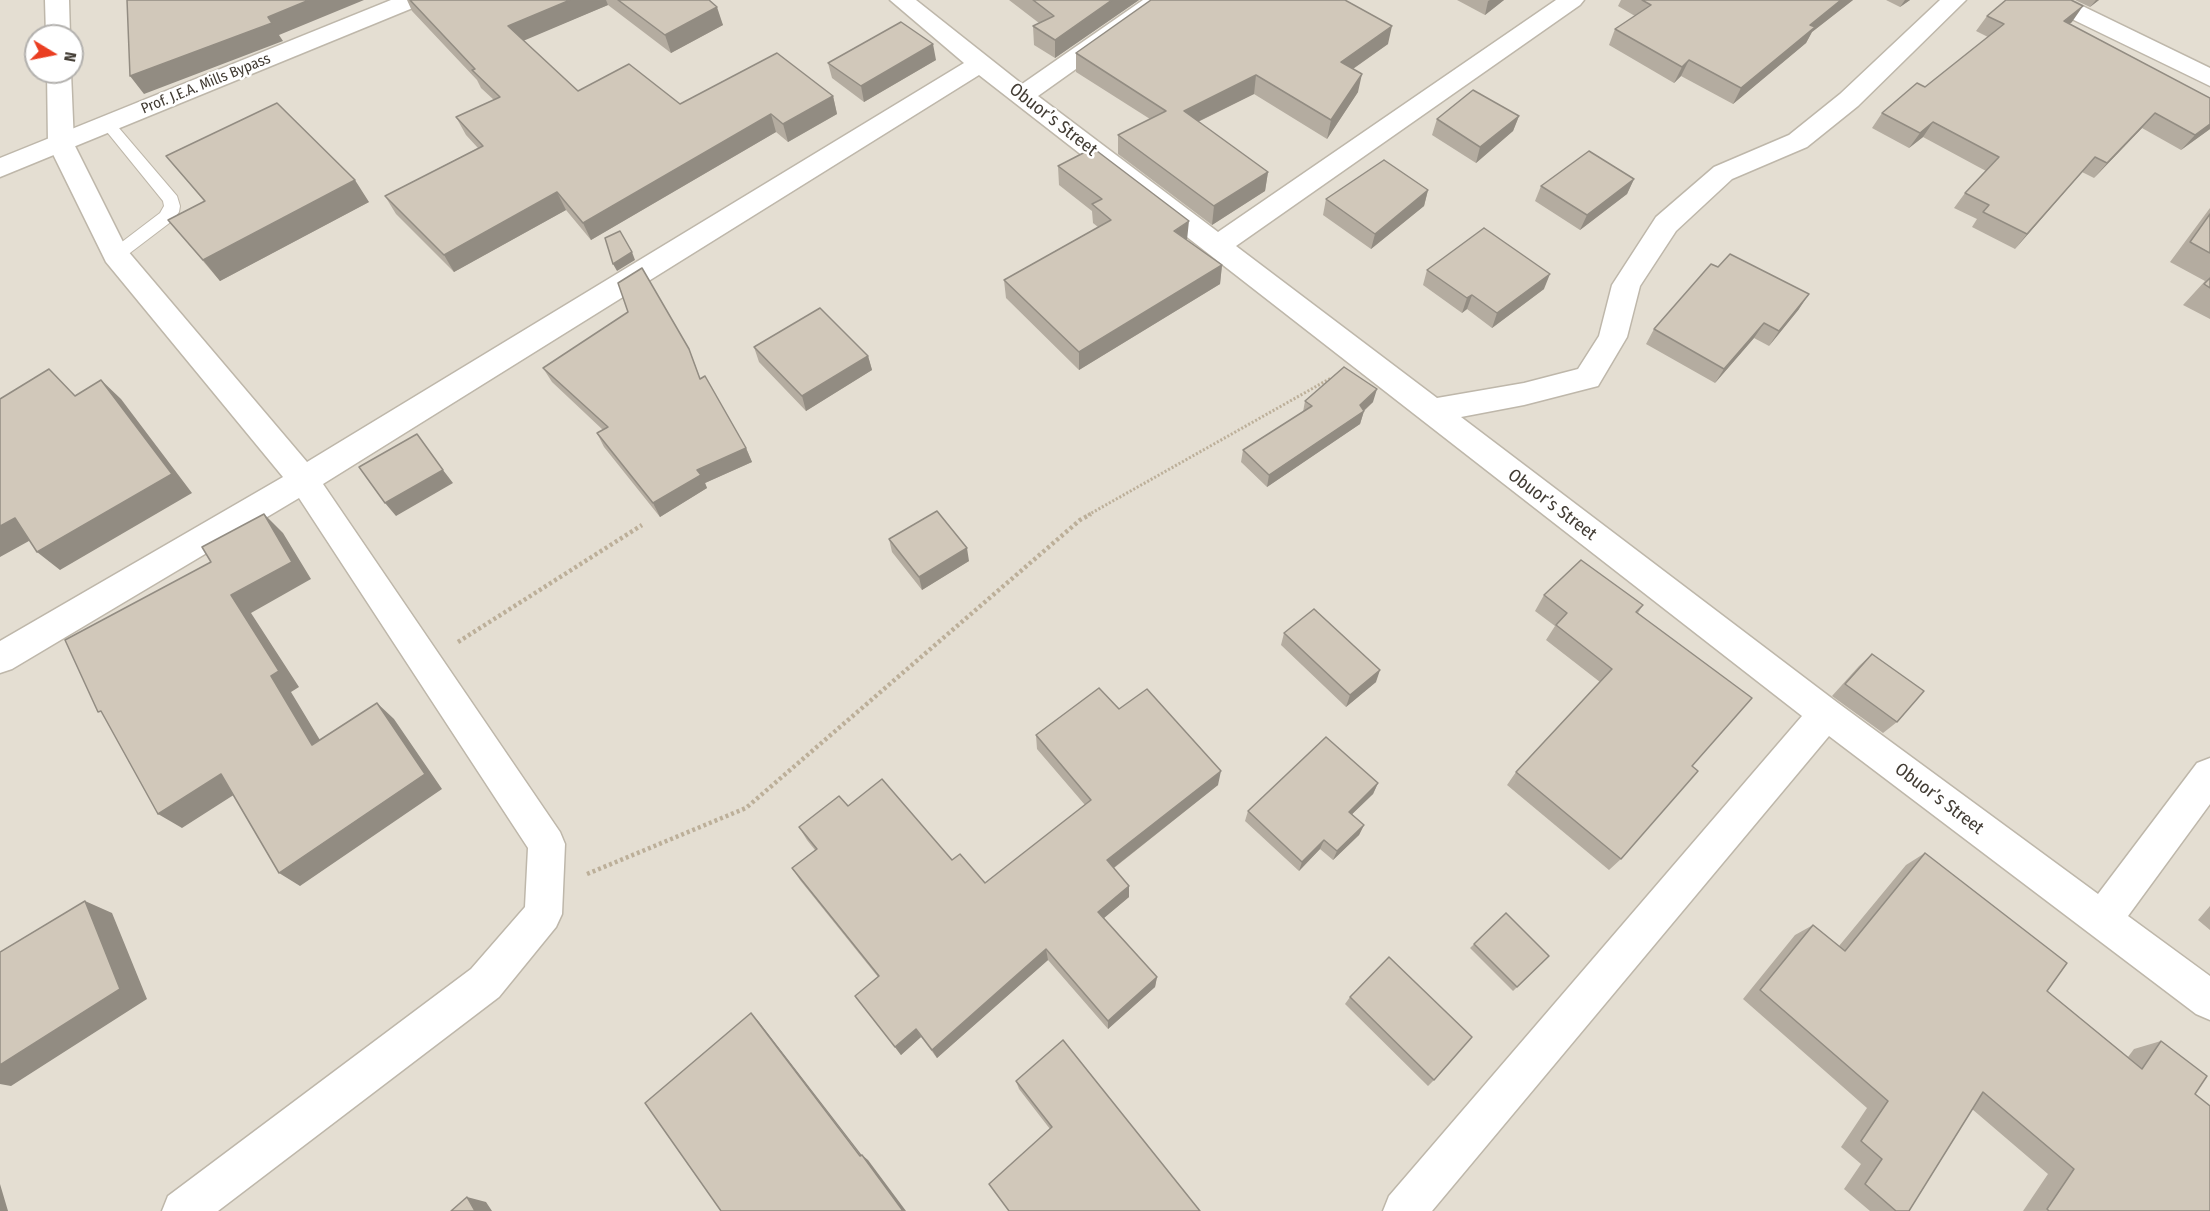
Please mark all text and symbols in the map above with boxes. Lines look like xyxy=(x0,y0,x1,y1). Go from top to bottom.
north arrow xyxy=(24,24,84,84)
text: N xyxy=(60,50,80,63)
street label: Prof. J.E.A. Mills Bypass xyxy=(139,50,273,118)
street label: Obuor’s Street xyxy=(1005,79,1101,161)
street label: Obuor’s Street xyxy=(1503,464,1601,546)
street label: Obuor’s Street xyxy=(1890,758,1988,840)

